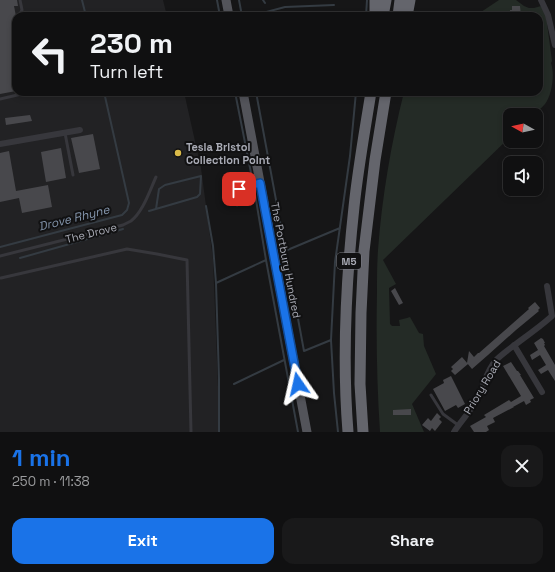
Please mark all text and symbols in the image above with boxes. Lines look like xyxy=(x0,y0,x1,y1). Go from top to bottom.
text: 230 m xyxy=(90,25,173,61)
icon: left xyxy=(24,28,76,80)
text: Turn left xyxy=(90,60,163,83)
north arrow xyxy=(503,108,543,148)
map controls xyxy=(503,108,543,196)
place label: Tesla Bristol Collection Point xyxy=(186,140,270,167)
marker: Tesla Bristol Collection Point xyxy=(173,148,183,158)
button: sound xyxy=(503,156,543,196)
pin xyxy=(222,172,256,206)
icon: arrive xyxy=(228,178,250,200)
water label: Drove Rhyne xyxy=(37,201,112,235)
street label: The Portbury Hundred xyxy=(268,201,304,319)
street label: The Drove xyxy=(64,220,118,246)
road number: M5 xyxy=(337,253,361,269)
street label: Priory Road xyxy=(460,357,504,417)
position arrow xyxy=(277,363,319,405)
text: 1 min xyxy=(12,442,71,473)
button: close xyxy=(501,445,543,487)
text: 250 m · 11:38 xyxy=(12,473,90,490)
button: Exit xyxy=(12,518,274,564)
button: Share xyxy=(282,518,543,564)

